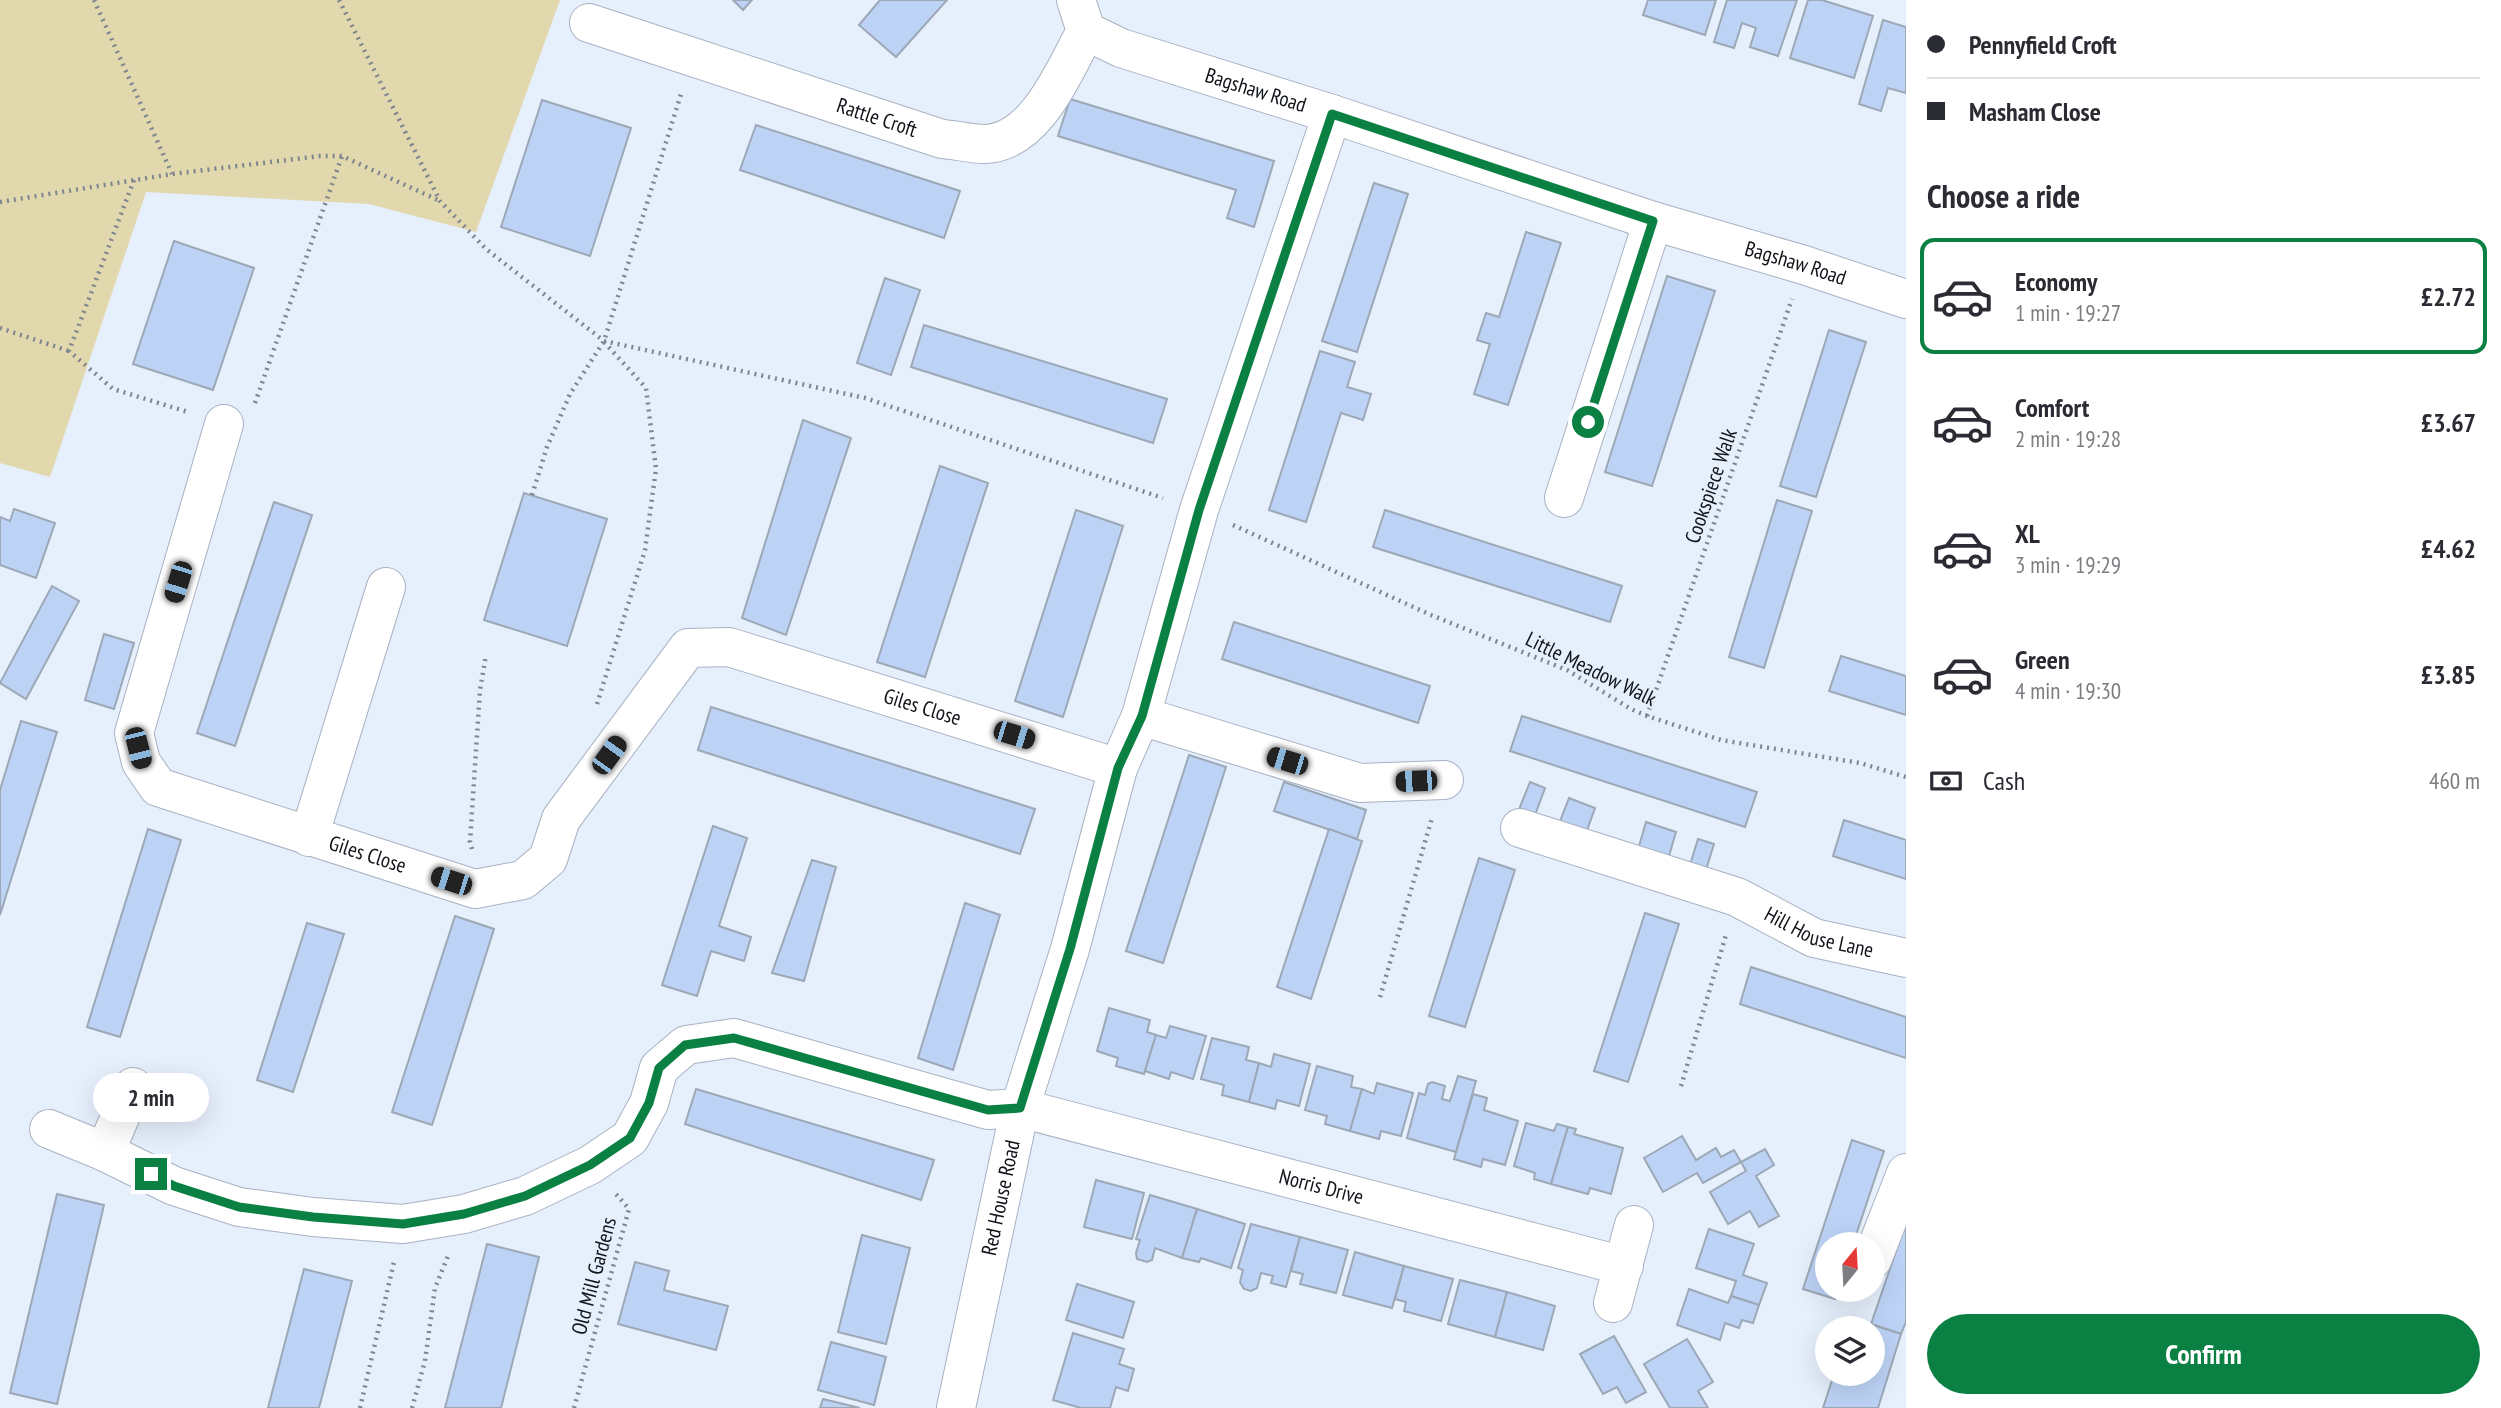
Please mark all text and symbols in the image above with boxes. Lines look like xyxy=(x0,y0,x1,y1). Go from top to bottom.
text: Pennyfield Croft xyxy=(1969,28,2116,61)
street label: Bagshaw Road xyxy=(1202,61,1310,118)
street label: Rattle Croft xyxy=(833,91,921,143)
text: Masham Close xyxy=(1969,95,2101,128)
text: Choose a ride xyxy=(1927,175,2080,217)
street label: Bagshaw Road xyxy=(1742,235,1850,291)
icon: car xyxy=(1931,265,1994,328)
text: Economy xyxy=(2015,265,2097,298)
text: £2.72 xyxy=(2421,280,2476,313)
text: 1 min · 19:27 xyxy=(2015,298,2121,327)
icon: car xyxy=(1931,391,1994,454)
text: Comfort xyxy=(2015,391,2089,424)
route start xyxy=(1572,406,1604,438)
text: £3.67 xyxy=(2421,406,2476,439)
text: 2 min · 19:28 xyxy=(2015,424,2121,453)
street label: Cookspiece Walk xyxy=(1678,425,1743,547)
icon: car xyxy=(1931,517,1994,580)
text: XL xyxy=(2015,517,2040,550)
text: £4.62 xyxy=(2421,532,2476,565)
text: 3 min · 19:29 xyxy=(2015,550,2121,579)
car xyxy=(162,559,195,605)
street label: Little Meadow Walk xyxy=(1521,625,1661,712)
icon: car xyxy=(1931,643,1994,706)
text: Green xyxy=(2015,643,2070,676)
text: £3.85 xyxy=(2421,658,2476,691)
text: 4 min · 19:30 xyxy=(2015,676,2121,705)
street label: Giles Close xyxy=(881,682,964,731)
car xyxy=(991,719,1038,751)
car xyxy=(123,725,154,771)
car xyxy=(589,732,630,778)
car xyxy=(1264,745,1311,777)
icon: cash xyxy=(1927,762,1965,800)
text: Cash xyxy=(1983,764,2025,797)
text: 460 m xyxy=(2429,766,2480,795)
car xyxy=(1395,770,1438,792)
street label: Giles Close xyxy=(326,829,410,879)
car xyxy=(428,865,475,897)
street label: Hill House Lane xyxy=(1760,900,1876,964)
callout: 2 min xyxy=(93,1072,209,1122)
text: 2 min xyxy=(128,1083,174,1112)
street label: Red House Road xyxy=(975,1138,1026,1258)
route end xyxy=(135,1158,167,1190)
street label: Norris Drive xyxy=(1276,1162,1366,1210)
street label: Old Mill Gardens xyxy=(565,1214,622,1338)
north arrow xyxy=(1815,1232,1885,1302)
map controls xyxy=(1815,1232,1885,1386)
button: Confirm xyxy=(1927,1314,2480,1394)
button: layers xyxy=(1815,1316,1885,1386)

